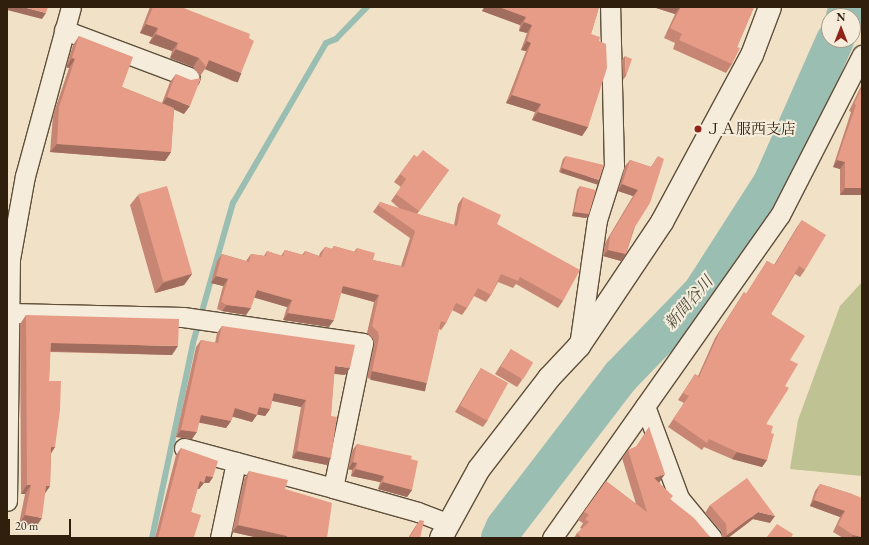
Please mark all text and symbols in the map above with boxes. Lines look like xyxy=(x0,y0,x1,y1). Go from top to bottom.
north arrow xyxy=(821,8,861,48)
text: N xyxy=(837,10,845,24)
place label: ＪＡ服西支店 xyxy=(706,120,796,138)
marker: ＪＡ服西支店 xyxy=(693,124,703,134)
water label: 新間谷川 xyxy=(661,273,717,333)
scale bar xyxy=(10,511,73,537)
text: 20 m xyxy=(15,518,38,534)

